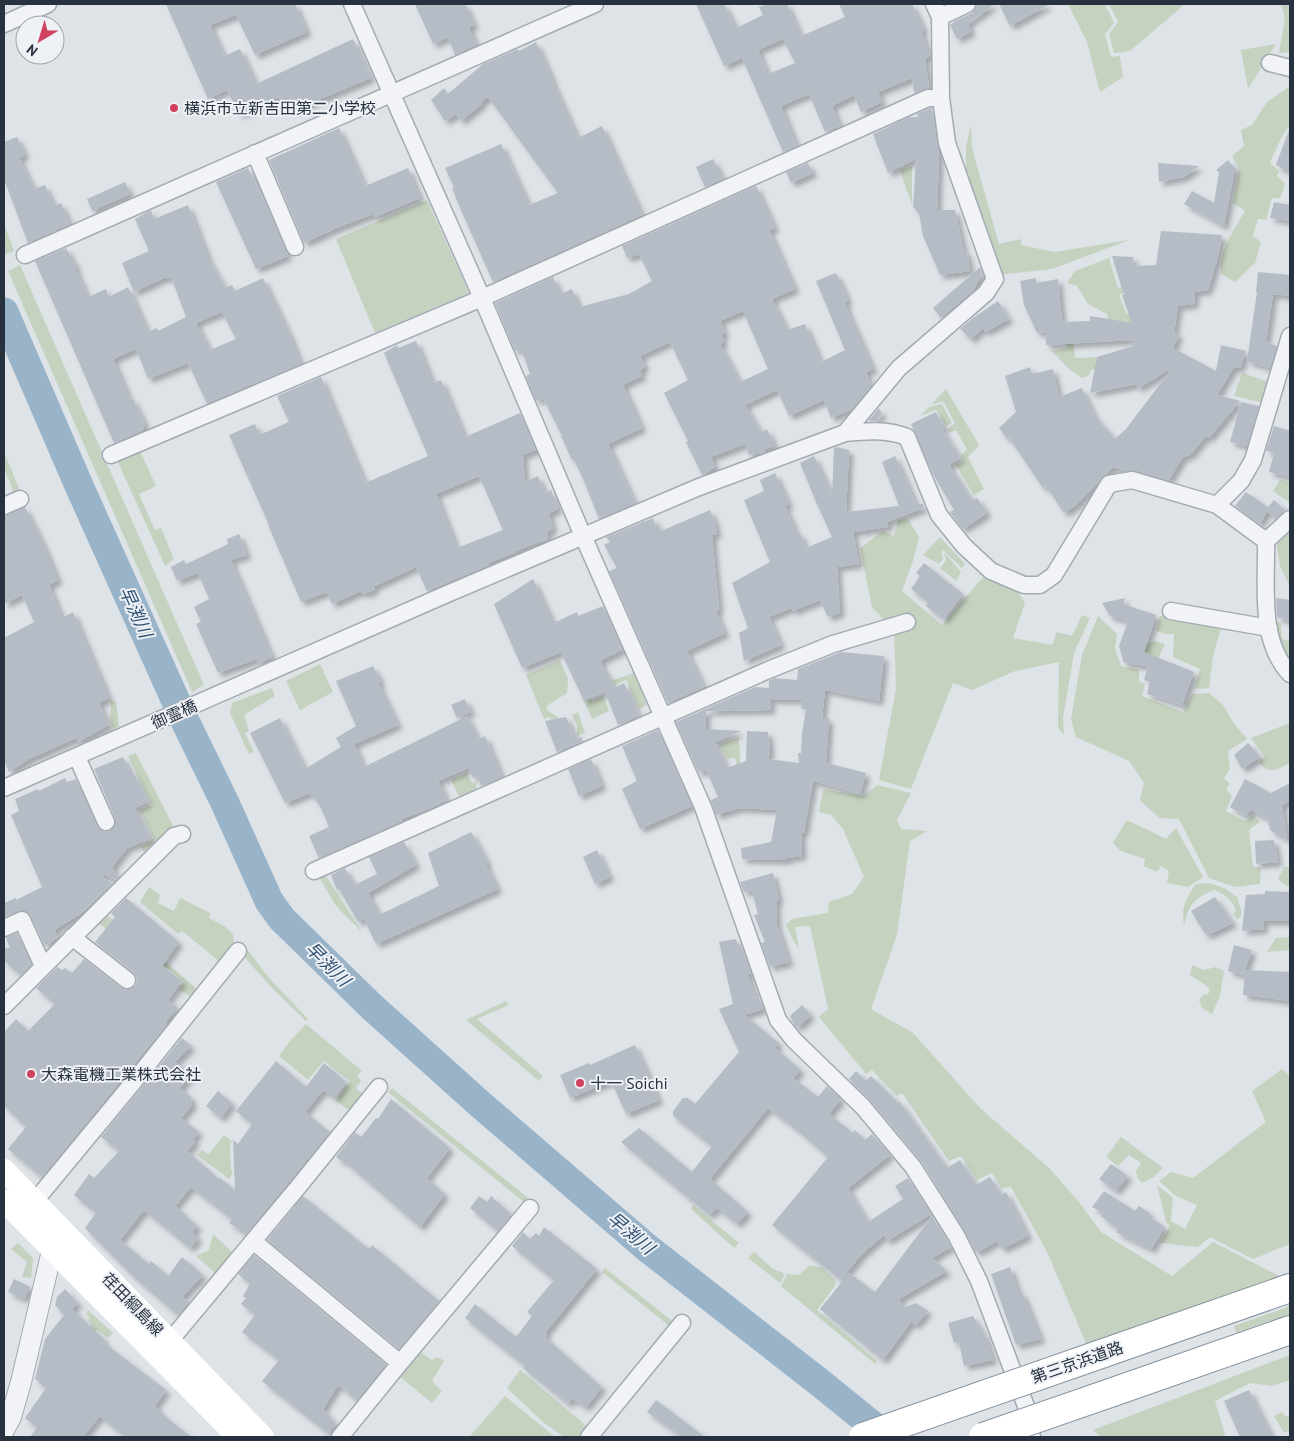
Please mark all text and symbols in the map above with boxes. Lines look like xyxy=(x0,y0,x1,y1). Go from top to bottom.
north arrow xyxy=(15,15,65,65)
text: N xyxy=(23,40,41,60)
place label: 横浜市立新吉田第二小学校 xyxy=(184,98,376,118)
marker: 横浜市立新吉田第二小学校 xyxy=(168,102,180,114)
water label: 早渕川 xyxy=(115,583,158,643)
street label: 御霊橋 xyxy=(148,695,200,733)
water label: 早渕川 xyxy=(301,937,357,993)
place label: 大森電機工業株式会社 xyxy=(41,1064,201,1084)
marker: 大森電機工業株式会社 xyxy=(25,1068,37,1080)
place label: 十一 Soichi xyxy=(590,1073,668,1093)
marker: 十一 Soichi xyxy=(574,1077,586,1089)
water label: 早渕川 xyxy=(603,1207,661,1260)
street label: 荏田綱島線 xyxy=(98,1268,168,1340)
street label: 第三京浜道路 xyxy=(1028,1337,1126,1387)

